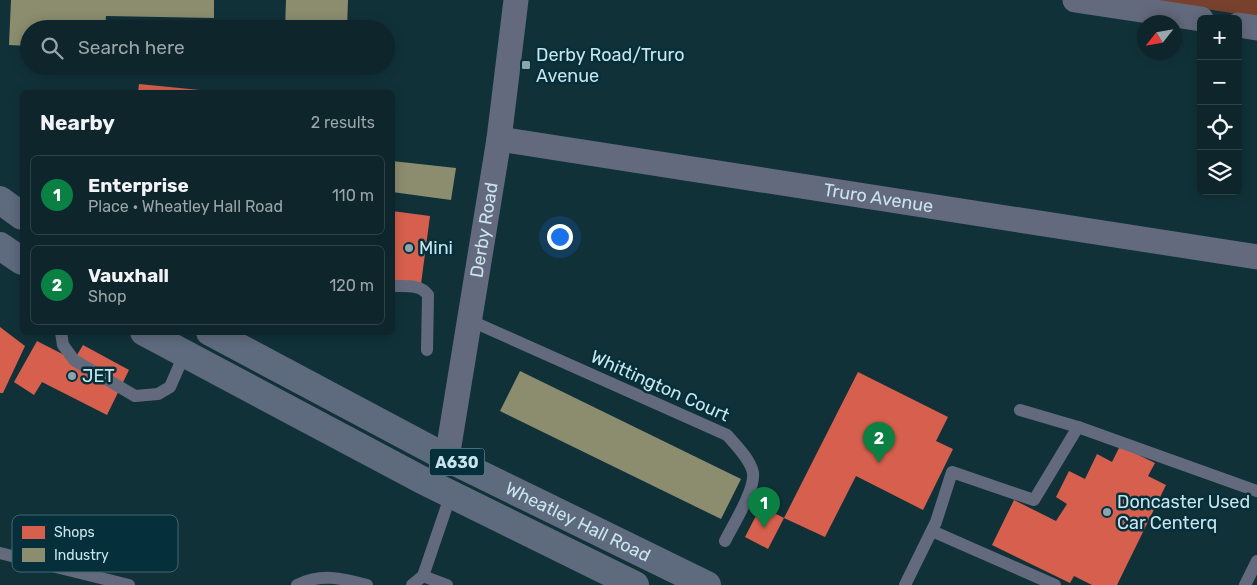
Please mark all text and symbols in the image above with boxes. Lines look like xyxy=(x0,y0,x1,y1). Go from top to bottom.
north arrow xyxy=(1137,15,1182,60)
map controls xyxy=(1197,15,1242,195)
button: + xyxy=(1197,15,1242,60)
search box xyxy=(20,20,395,75)
icon: search xyxy=(38,34,66,62)
text: Search here xyxy=(78,36,185,59)
place label: Derby Road/Truro Avenue xyxy=(536,44,685,87)
marker: Derby Road/Truro Avenue xyxy=(520,59,532,71)
button: − xyxy=(1197,60,1242,105)
button: locate xyxy=(1197,105,1242,150)
text: Nearby xyxy=(40,110,115,135)
text: 2 results xyxy=(311,113,375,132)
button: layers xyxy=(1197,150,1242,195)
text: Enterprise xyxy=(88,174,189,197)
street label: Truro Avenue xyxy=(822,179,935,217)
street label: Derby Road xyxy=(466,181,503,279)
text: 1 xyxy=(53,186,61,205)
text: 110 m xyxy=(332,186,374,205)
text: Place · Wheatley Hall Road xyxy=(88,197,283,216)
your location xyxy=(547,224,573,250)
place label: Mini xyxy=(419,237,453,259)
marker: Mini xyxy=(403,242,415,254)
text: Vauxhall xyxy=(88,264,169,287)
text: 2 xyxy=(52,276,62,295)
text: 120 m xyxy=(329,276,374,295)
text: Shop xyxy=(88,287,126,306)
street label: Whittington Court xyxy=(587,346,733,426)
place label: JET xyxy=(82,365,115,387)
marker: JET xyxy=(66,370,78,382)
pin: 2 xyxy=(863,422,895,463)
road number: A630 xyxy=(430,448,484,476)
street label: Wheatley Hall Road xyxy=(502,477,654,567)
pin: 1 xyxy=(748,487,780,528)
place label: Doncaster Used Car Centerq xyxy=(1117,491,1250,534)
marker: Doncaster Used Car Centerq xyxy=(1101,506,1113,518)
legend xyxy=(12,515,178,572)
text: Shops xyxy=(54,524,95,541)
text: Industry xyxy=(54,547,109,564)

